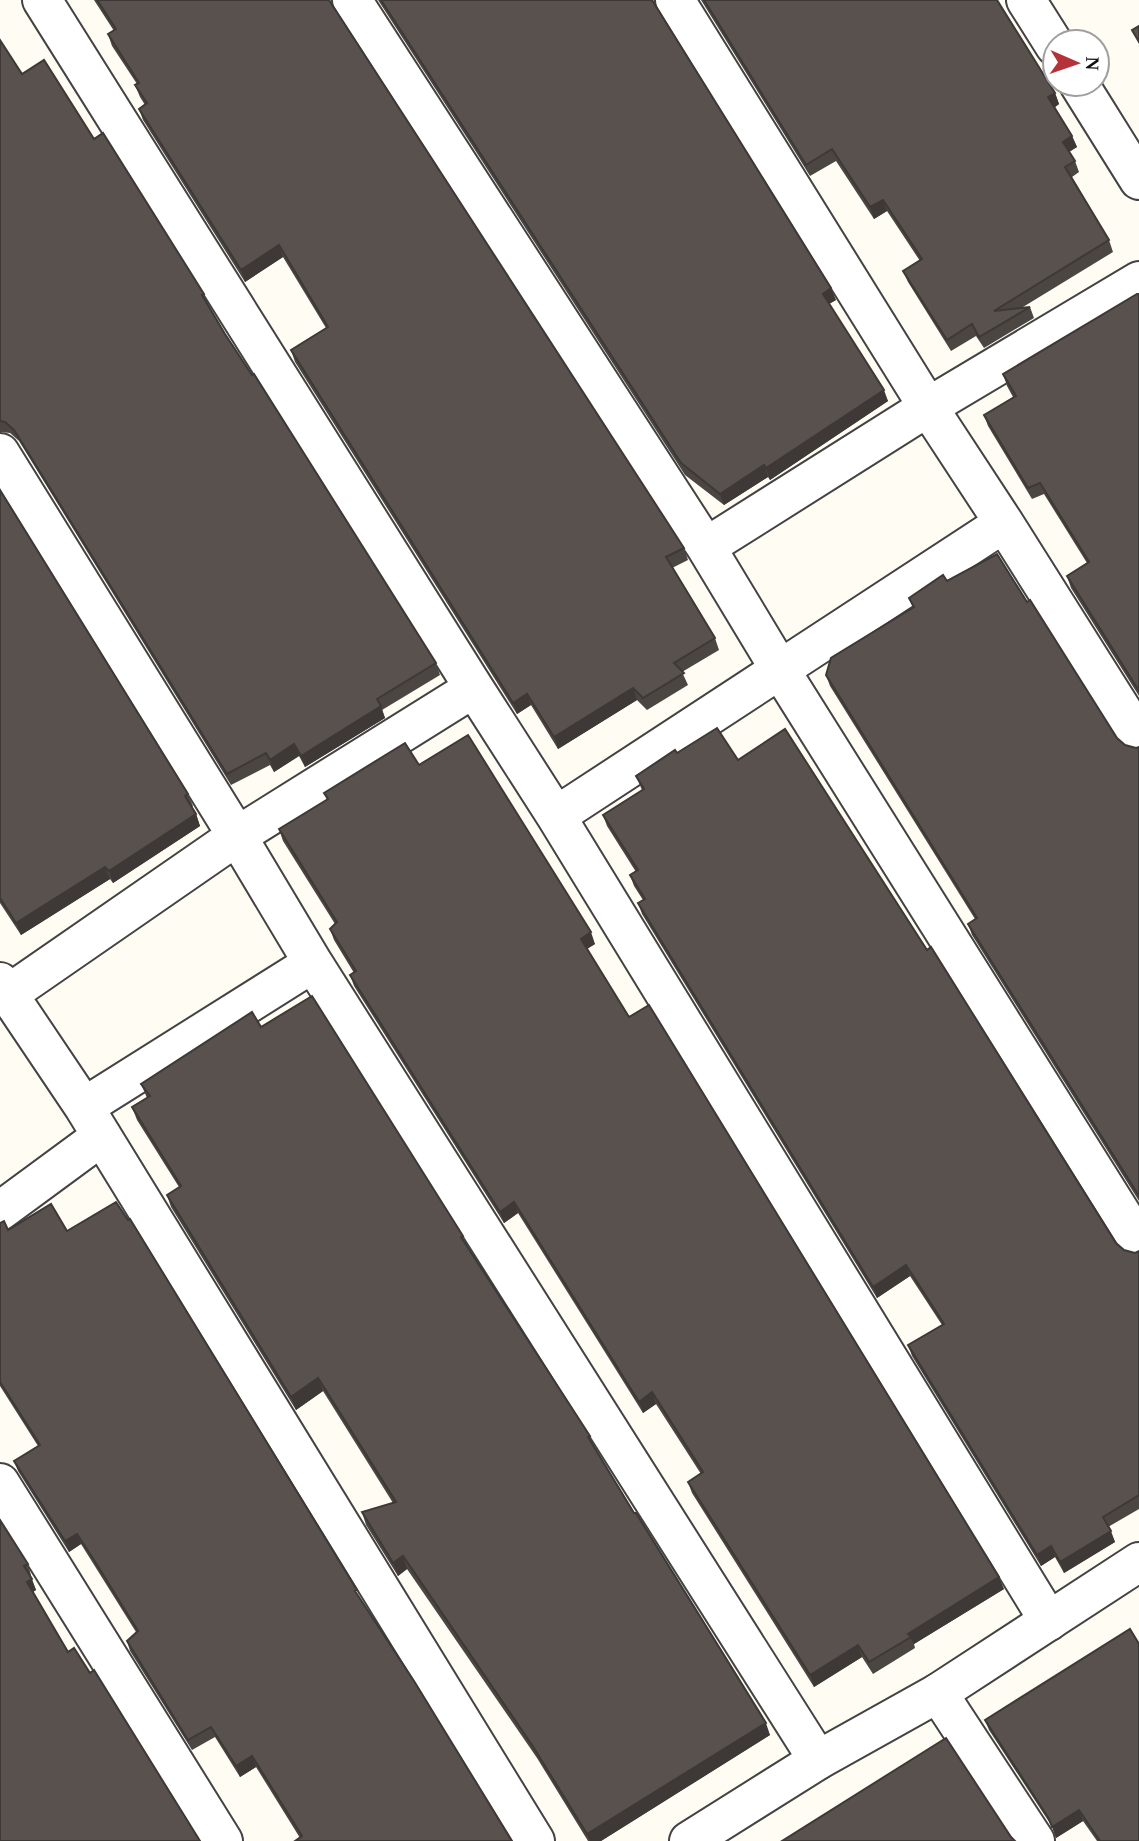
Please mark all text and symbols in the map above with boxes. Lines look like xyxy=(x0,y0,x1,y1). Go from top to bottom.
north arrow xyxy=(1041,28,1111,98)
text: N xyxy=(1082,56,1103,71)

